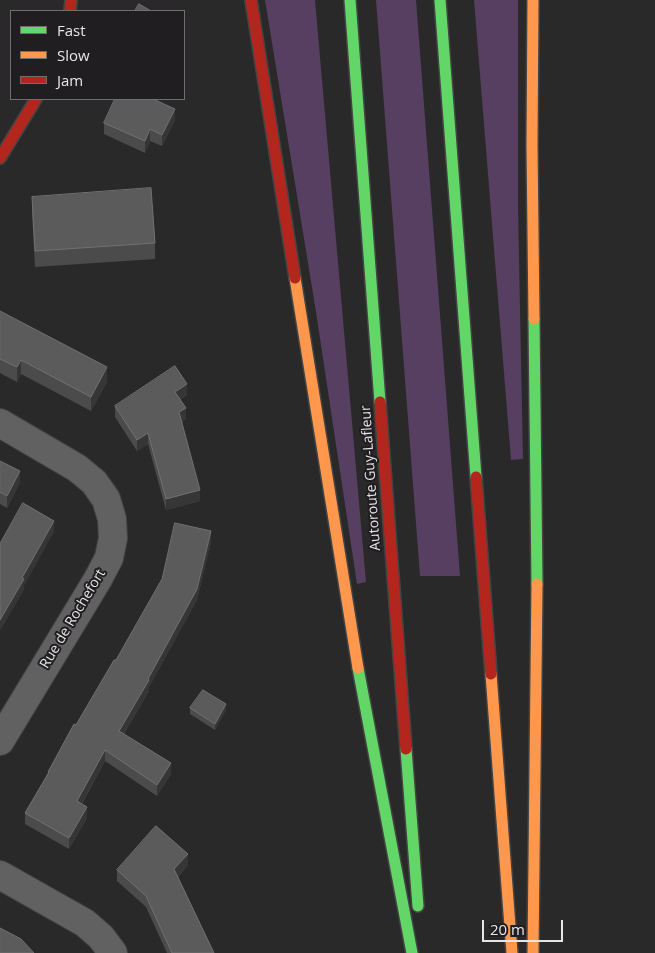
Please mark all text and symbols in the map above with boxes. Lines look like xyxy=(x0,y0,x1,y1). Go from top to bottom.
legend xyxy=(10,10,185,100)
text: Fast xyxy=(57,20,86,40)
text: Slow xyxy=(57,45,90,65)
text: Jam xyxy=(57,70,83,90)
street label: Autoroute Guy-Lafleur xyxy=(358,405,384,551)
street label: Rue de Rochefort xyxy=(37,566,109,672)
scale bar xyxy=(485,910,566,942)
text: 20 m xyxy=(490,919,525,939)

